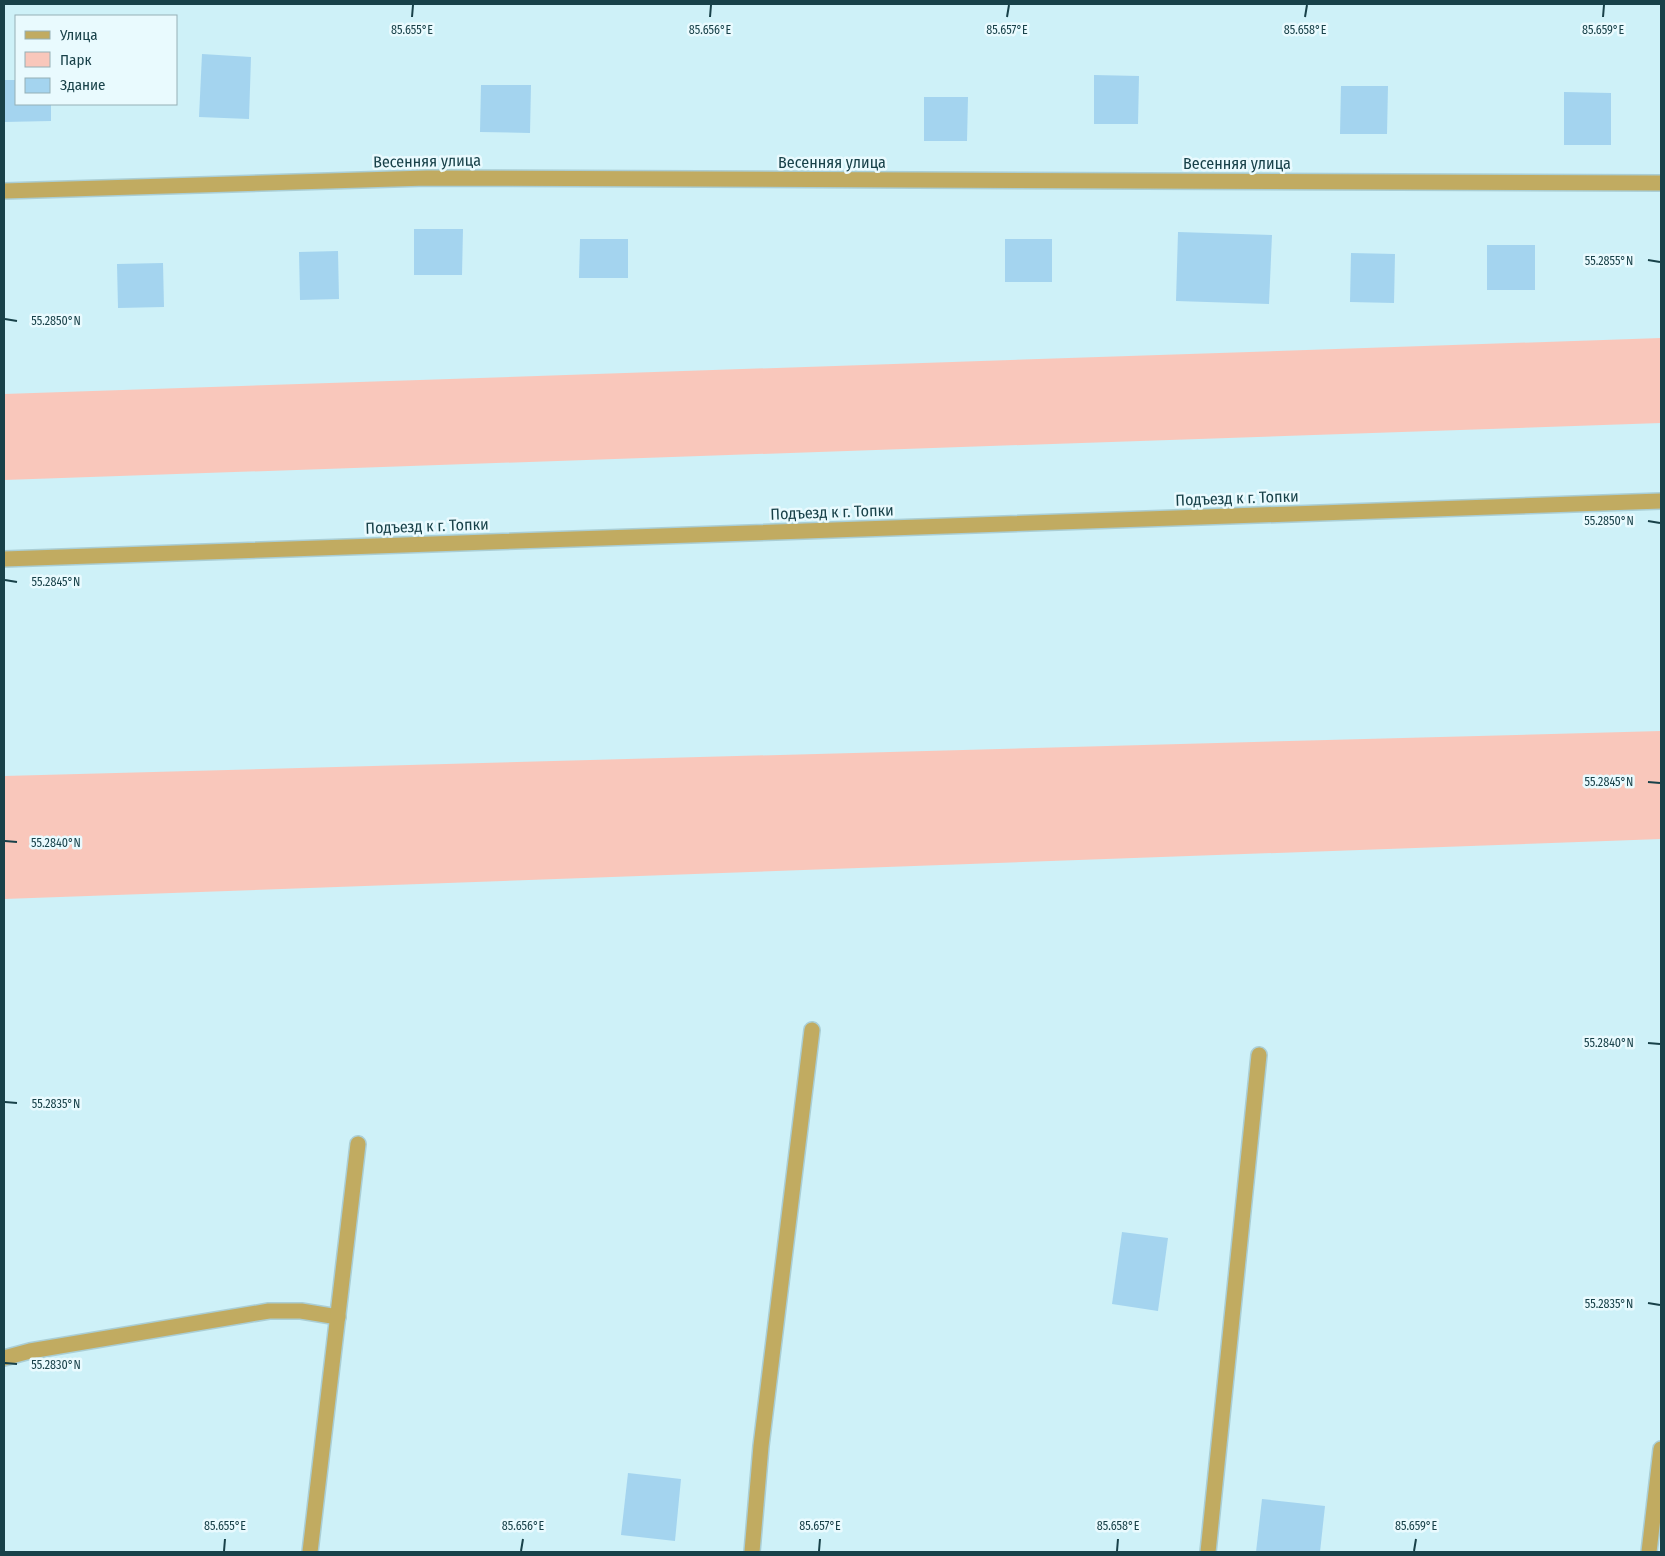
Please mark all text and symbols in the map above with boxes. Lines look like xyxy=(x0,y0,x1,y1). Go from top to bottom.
legend xyxy=(15,15,178,105)
text: 85.655°E xyxy=(391,23,433,37)
text: 85.656°E xyxy=(689,23,732,37)
text: 85.657°E xyxy=(986,23,1028,37)
text: 85.658°E xyxy=(1284,23,1327,37)
text: 85.659°E xyxy=(1582,23,1624,37)
text: Улица xyxy=(59,26,98,44)
text: Парк xyxy=(60,51,91,69)
text: Здание xyxy=(60,76,106,94)
street label: Весенняя улица xyxy=(373,151,481,171)
street label: Весенняя улица xyxy=(778,153,886,172)
street label: Весенняя улица xyxy=(1183,154,1291,173)
text: 55.2855°N xyxy=(1585,254,1633,268)
text: 55.2850°N xyxy=(31,314,81,328)
street label: Подъезд к г. Топки xyxy=(1175,486,1299,510)
street label: Подъезд к г. Топки xyxy=(770,500,894,524)
street label: Подъезд к г. Топки xyxy=(365,514,489,538)
text: 55.2850°N xyxy=(1584,514,1634,528)
text: 55.2845°N xyxy=(32,575,80,589)
text: 55.2845°N xyxy=(1585,775,1633,789)
text: 55.2840°N xyxy=(31,836,81,850)
text: 55.2840°N xyxy=(1584,1036,1634,1050)
text: 55.2835°N xyxy=(32,1097,80,1111)
text: 55.2835°N xyxy=(1585,1297,1633,1311)
text: 55.2830°N xyxy=(31,1358,81,1372)
text: 85.655°E xyxy=(204,1519,246,1533)
text: 85.656°E xyxy=(502,1519,545,1533)
text: 85.657°E xyxy=(799,1519,841,1533)
text: 85.658°E xyxy=(1097,1519,1140,1533)
text: 85.659°E xyxy=(1395,1519,1437,1533)

